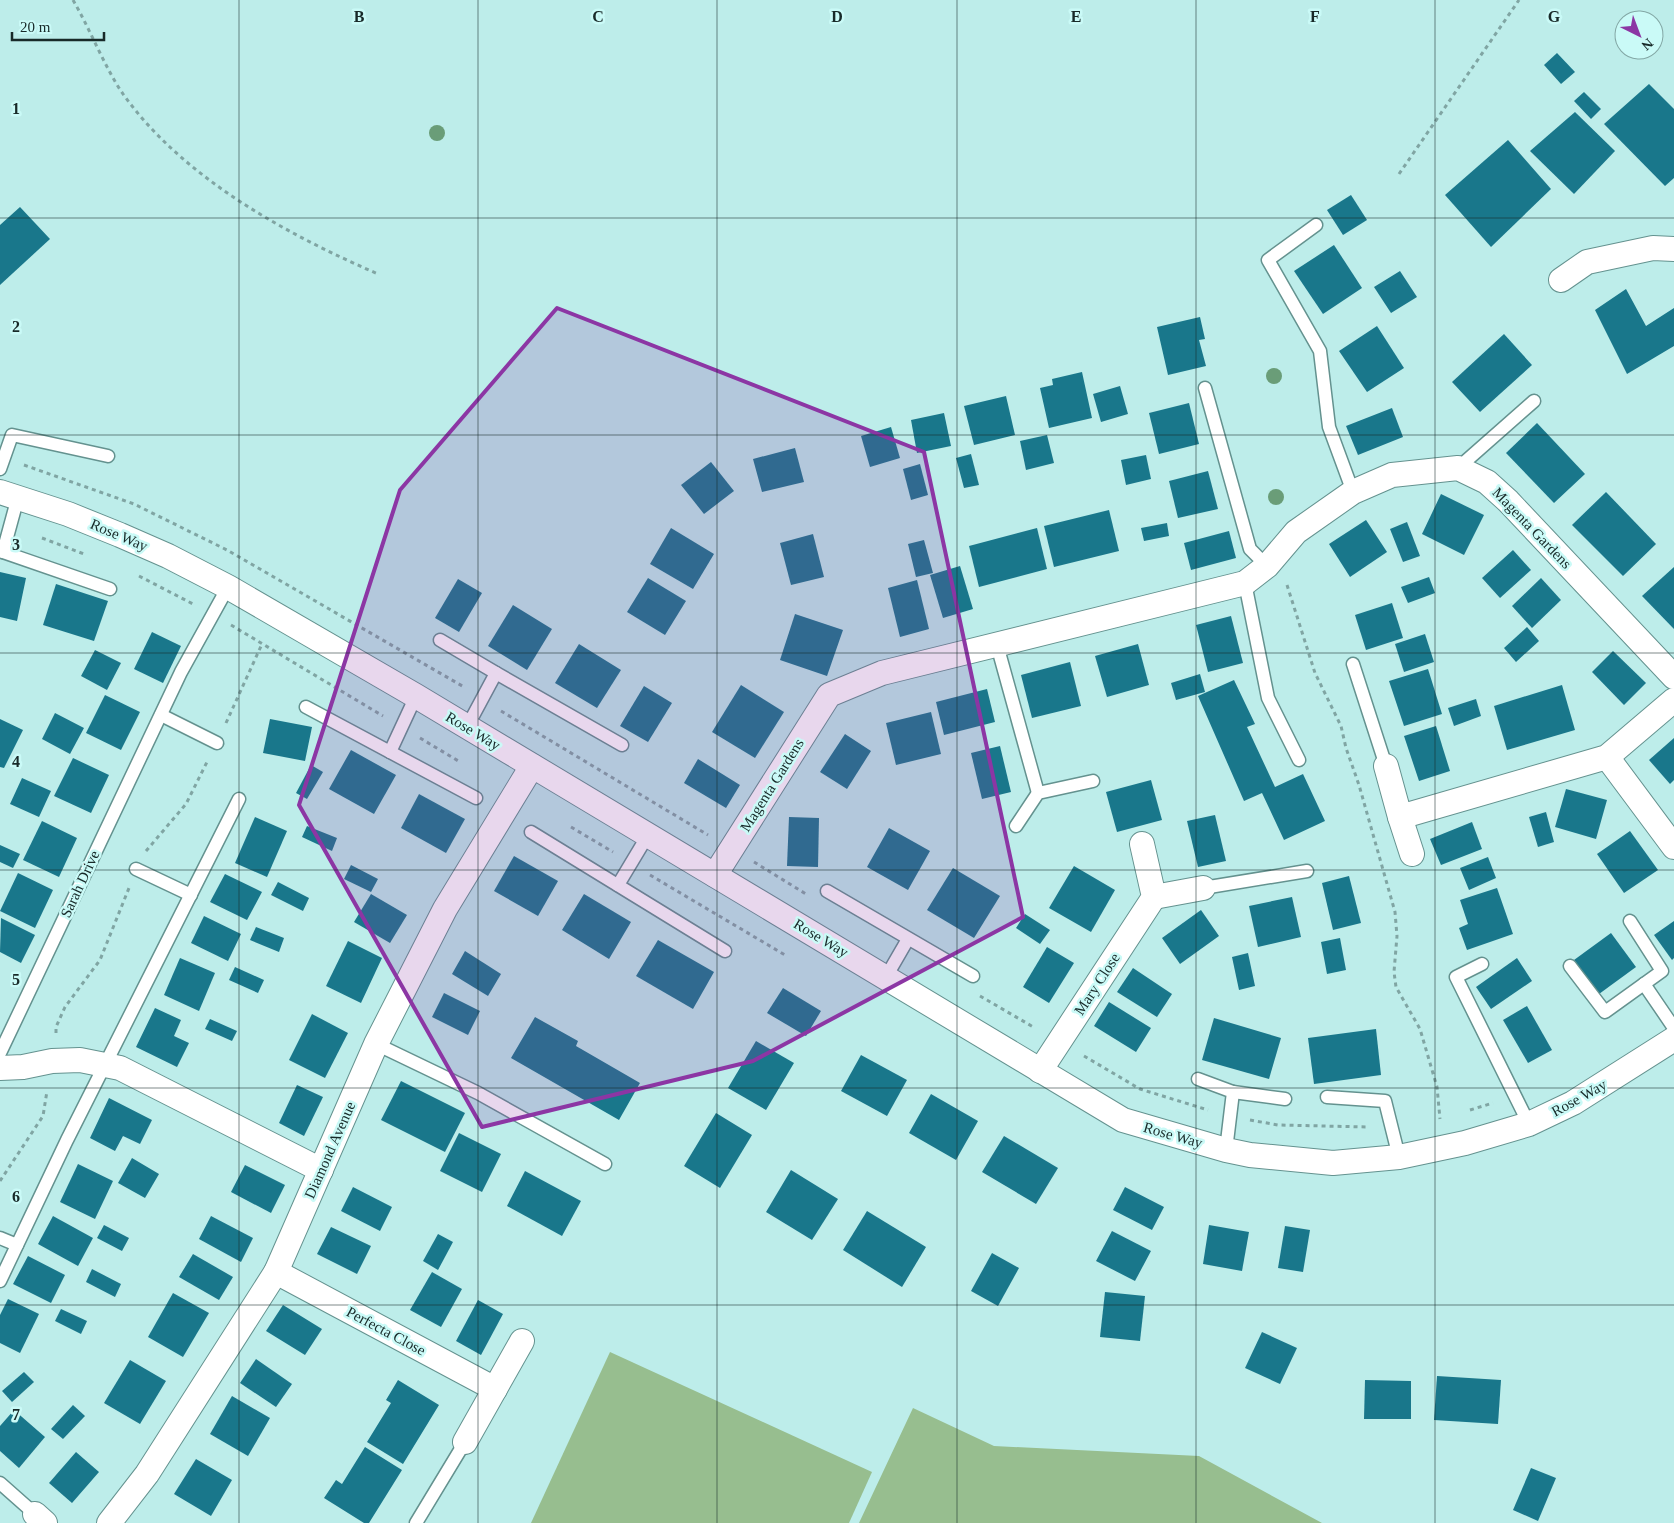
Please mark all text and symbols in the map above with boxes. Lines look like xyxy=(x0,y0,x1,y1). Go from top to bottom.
text: B xyxy=(354,8,365,25)
text: C xyxy=(592,8,604,25)
text: D xyxy=(831,8,843,25)
text: E xyxy=(1071,8,1081,25)
text: F xyxy=(1310,8,1320,25)
text: G xyxy=(1548,8,1561,25)
scale bar xyxy=(12,10,105,42)
north arrow xyxy=(1614,10,1664,60)
text: 20 m xyxy=(20,19,51,35)
text: N xyxy=(1639,35,1656,53)
text: 1 xyxy=(12,100,20,117)
text: 2 xyxy=(12,318,20,335)
street label: Magenta Gardens xyxy=(1489,484,1575,572)
street label: Rose Way xyxy=(88,516,150,554)
text: 3 xyxy=(12,536,20,553)
street label: Rose Way xyxy=(443,709,504,754)
street label: Magenta Gardens xyxy=(737,736,807,834)
text: 4 xyxy=(12,753,20,770)
street label: Sarah Drive xyxy=(58,848,103,920)
street label: Rose Way xyxy=(791,916,852,961)
street label: Mary Close xyxy=(1071,950,1123,1018)
text: 5 xyxy=(12,971,20,988)
street label: Rose Way xyxy=(1549,1076,1610,1120)
street label: Diamond Avenue xyxy=(301,1099,359,1201)
street label: Rose Way xyxy=(1142,1119,1205,1151)
text: 6 xyxy=(12,1188,20,1205)
street label: Perfecta Close xyxy=(344,1303,428,1359)
text: 7 xyxy=(12,1406,20,1423)

